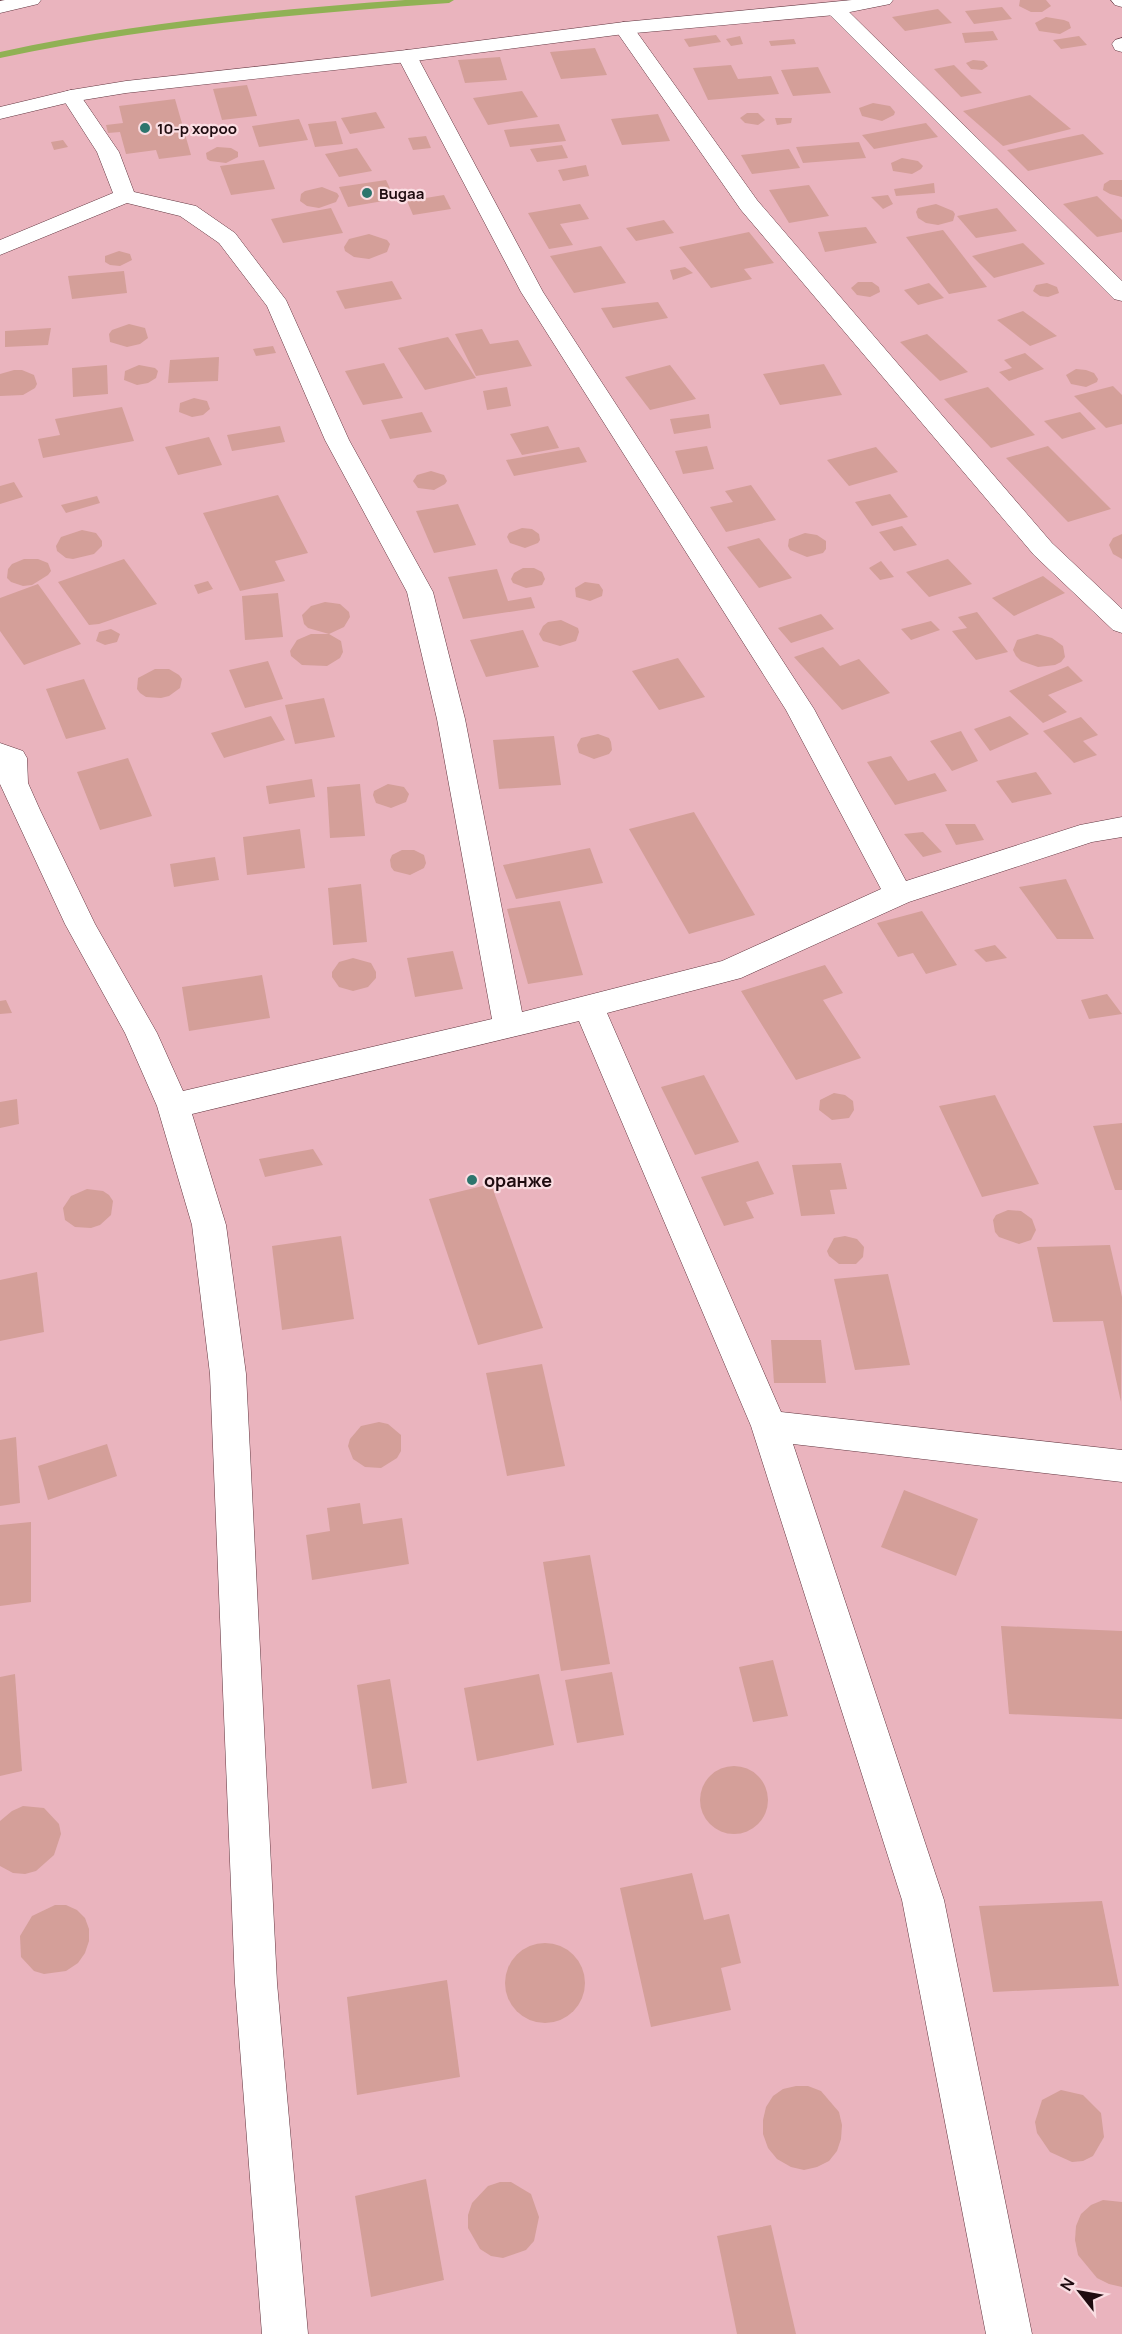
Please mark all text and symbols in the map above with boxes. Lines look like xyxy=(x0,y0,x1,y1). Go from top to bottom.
place label: 10-р хороо xyxy=(157,118,237,139)
marker: 10-р хороо xyxy=(138,121,152,135)
place label: Bugaa xyxy=(379,183,424,204)
marker: Bugaa xyxy=(360,186,374,200)
place label: оранже xyxy=(484,1168,552,1192)
marker: оранже xyxy=(465,1173,479,1187)
north arrow xyxy=(1050,2262,1110,2322)
text: N xyxy=(1055,2274,1080,2295)

